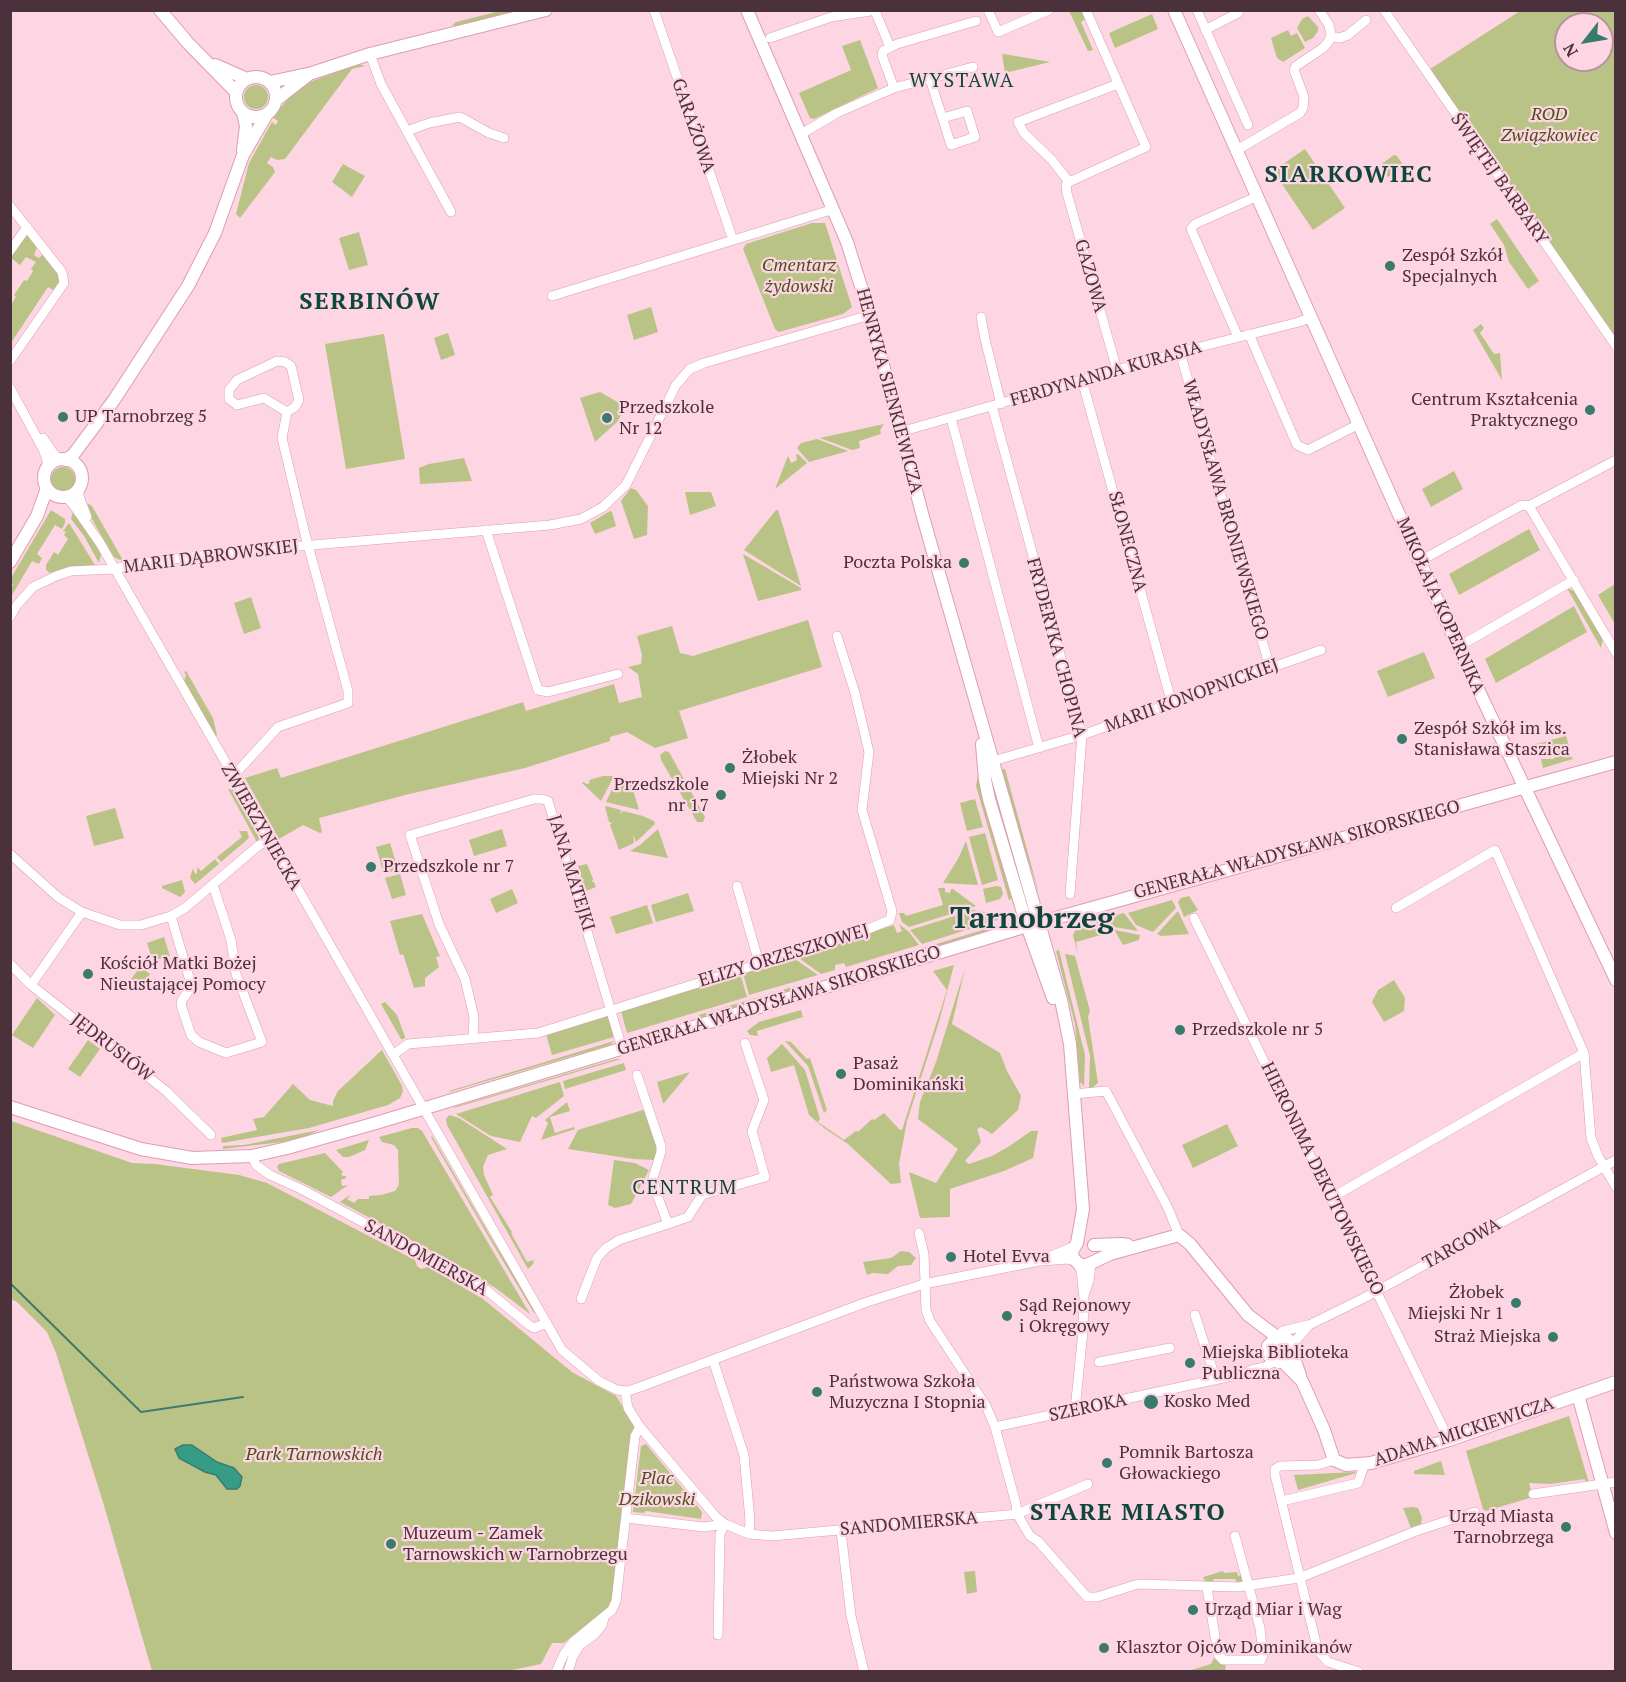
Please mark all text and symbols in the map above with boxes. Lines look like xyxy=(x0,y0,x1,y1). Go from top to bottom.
north arrow xyxy=(1554,12,1614,72)
text: N xyxy=(1558,39,1583,61)
district label: WYSTAWA xyxy=(909,69,1015,93)
street label: GARAŻOWA xyxy=(667,76,719,176)
park label: ROD Związkowiec xyxy=(1501,104,1597,146)
street label: ŚWIĘTEJ BARBARY xyxy=(1446,109,1552,249)
district label: SIARKOWIEC xyxy=(1265,161,1433,189)
street label: GAZOWA xyxy=(1069,237,1111,315)
place label: Zespół Szkół Specjalnych xyxy=(1402,245,1503,288)
park label: Cmentarz żydowski xyxy=(762,255,836,298)
marker: Zespół Szkół Specjalnych xyxy=(1383,259,1397,273)
street label: HENRYKA SIENKIEWICZA xyxy=(851,286,927,496)
district label: SERBINÓW xyxy=(299,288,441,316)
street label: FERDYNANDA KURASIA xyxy=(1008,336,1204,412)
street label: WŁADYSŁAWA BRONIEWSKIEGO xyxy=(1177,377,1273,643)
place label: Centrum Kształcenia Praktycznego xyxy=(1411,389,1578,432)
place label: Przedszkole Nr 12 xyxy=(619,397,714,440)
marker: Centrum Kształcenia Praktycznego xyxy=(1583,403,1597,417)
place label: UP Tarnobrzeg 5 xyxy=(75,406,207,428)
marker: UP Tarnobrzeg 5 xyxy=(56,410,70,424)
marker: Przedszkole Nr 12 xyxy=(600,411,614,425)
street label: SŁONECZNA xyxy=(1103,489,1151,595)
street label: MIKOŁAJA KOPERNIKA xyxy=(1391,514,1489,698)
street label: MARII DĄBROWSKIEJ xyxy=(122,536,300,578)
place label: Poczta Polska xyxy=(843,552,952,574)
marker: Poczta Polska xyxy=(957,556,971,570)
street label: FRYDERYKA CHOPINA xyxy=(1022,556,1090,740)
street label: MARII KONOPNICKIEJ xyxy=(1102,654,1282,738)
place label: Zespół Szkół im ks. Stanisława Staszica xyxy=(1414,718,1570,760)
marker: Zespół Szkół im ks. Stanisława Staszica xyxy=(1395,732,1409,746)
place label: Żłobek Miejski Nr 2 xyxy=(742,747,838,789)
street label: ZWIERZYNIECKA xyxy=(216,760,306,894)
marker: Żłobek Miejski Nr 2 xyxy=(723,761,737,775)
place label: Przedszkole nr 17 xyxy=(614,774,709,816)
marker: Przedszkole nr 17 xyxy=(714,788,728,802)
street label: GENERAŁA WŁADYSŁAWA SIKORSKIEGO xyxy=(1131,796,1463,904)
street label: JANA MATEJKI xyxy=(543,812,599,934)
place label: Przedszkole nr 7 xyxy=(383,856,514,878)
marker: Przedszkole nr 7 xyxy=(364,860,378,874)
district label: Tarnobrzeg xyxy=(950,901,1114,937)
street label: ELIZY ORZESZKOWEJ xyxy=(696,920,872,992)
street label: GENERAŁA WŁADYSŁAWA SIKORSKIEGO xyxy=(615,941,943,1061)
place label: Kościół Matki Bożej Nieustającej Pomocy xyxy=(100,953,266,996)
marker: Kościół Matki Bożej Nieustającej Pomocy xyxy=(81,967,95,981)
street label: JĘDRUSIÓW xyxy=(67,1009,157,1087)
place label: Przedszkole nr 5 xyxy=(1192,1019,1323,1041)
marker: Przedszkole nr 5 xyxy=(1173,1023,1187,1037)
place label: Pasaż Dominikański xyxy=(853,1053,964,1096)
street label: HIERONIMA DEKUTOWSKIEGO xyxy=(1256,1059,1388,1299)
marker: Pasaż Dominikański xyxy=(834,1067,848,1081)
district label: CENTRUM xyxy=(632,1176,738,1200)
street label: TARGOWA xyxy=(1419,1214,1505,1274)
street label: SANDOMIERSKA xyxy=(360,1215,492,1301)
place label: Hotel Evva xyxy=(963,1246,1050,1268)
marker: Hotel Evva xyxy=(944,1250,958,1264)
place label: Żłobek Miejski Nr 1 xyxy=(1408,1282,1504,1324)
place label: Sąd Rejonowy i Okręgowy xyxy=(1019,1295,1131,1338)
marker: Żłobek Miejski Nr 1 xyxy=(1509,1296,1523,1310)
marker: Sąd Rejonowy i Okręgowy xyxy=(1000,1309,1014,1323)
place label: Straż Miejska xyxy=(1434,1326,1541,1348)
marker: Straż Miejska xyxy=(1546,1330,1560,1344)
place label: Miejska Biblioteka Publiczna xyxy=(1202,1342,1349,1384)
marker: Miejska Biblioteka Publiczna xyxy=(1183,1356,1197,1370)
place label: Państwowa Szkoła Muzyczna I Stopnia xyxy=(829,1371,986,1414)
marker: Państwowa Szkoła Muzyczna I Stopnia xyxy=(810,1385,824,1399)
street label: SZEROKA xyxy=(1047,1389,1129,1427)
place label: Kosko Med xyxy=(1164,1391,1251,1413)
marker: Kosko Med xyxy=(1142,1393,1160,1411)
street label: ADAMA MICKIEWICZA xyxy=(1371,1393,1557,1471)
place label: Pomnik Bartosza Głowackiego xyxy=(1119,1442,1254,1484)
park label: Park Tarnowskich xyxy=(246,1444,382,1466)
marker: Pomnik Bartosza Głowackiego xyxy=(1100,1456,1114,1470)
park label: Plac Dzikowski xyxy=(619,1468,695,1510)
district label: STARE MIASTO xyxy=(1030,1499,1226,1527)
place label: Urząd Miasta Tarnobrzega xyxy=(1449,1506,1554,1549)
street label: SANDOMIERSKA xyxy=(839,1507,979,1541)
marker: Urząd Miasta Tarnobrzega xyxy=(1559,1520,1573,1534)
place label: Muzeum - Zamek Tarnowskich w Tarnobrzegu xyxy=(403,1523,628,1565)
marker: Muzeum - Zamek Tarnowskich w Tarnobrzegu xyxy=(384,1537,398,1551)
place label: Urząd Miar i Wag xyxy=(1205,1599,1342,1621)
marker: Urząd Miar i Wag xyxy=(1186,1603,1200,1617)
place label: Klasztor Ojców Dominikanów xyxy=(1116,1637,1352,1659)
marker: Klasztor Ojców Dominikanów xyxy=(1097,1641,1111,1655)

